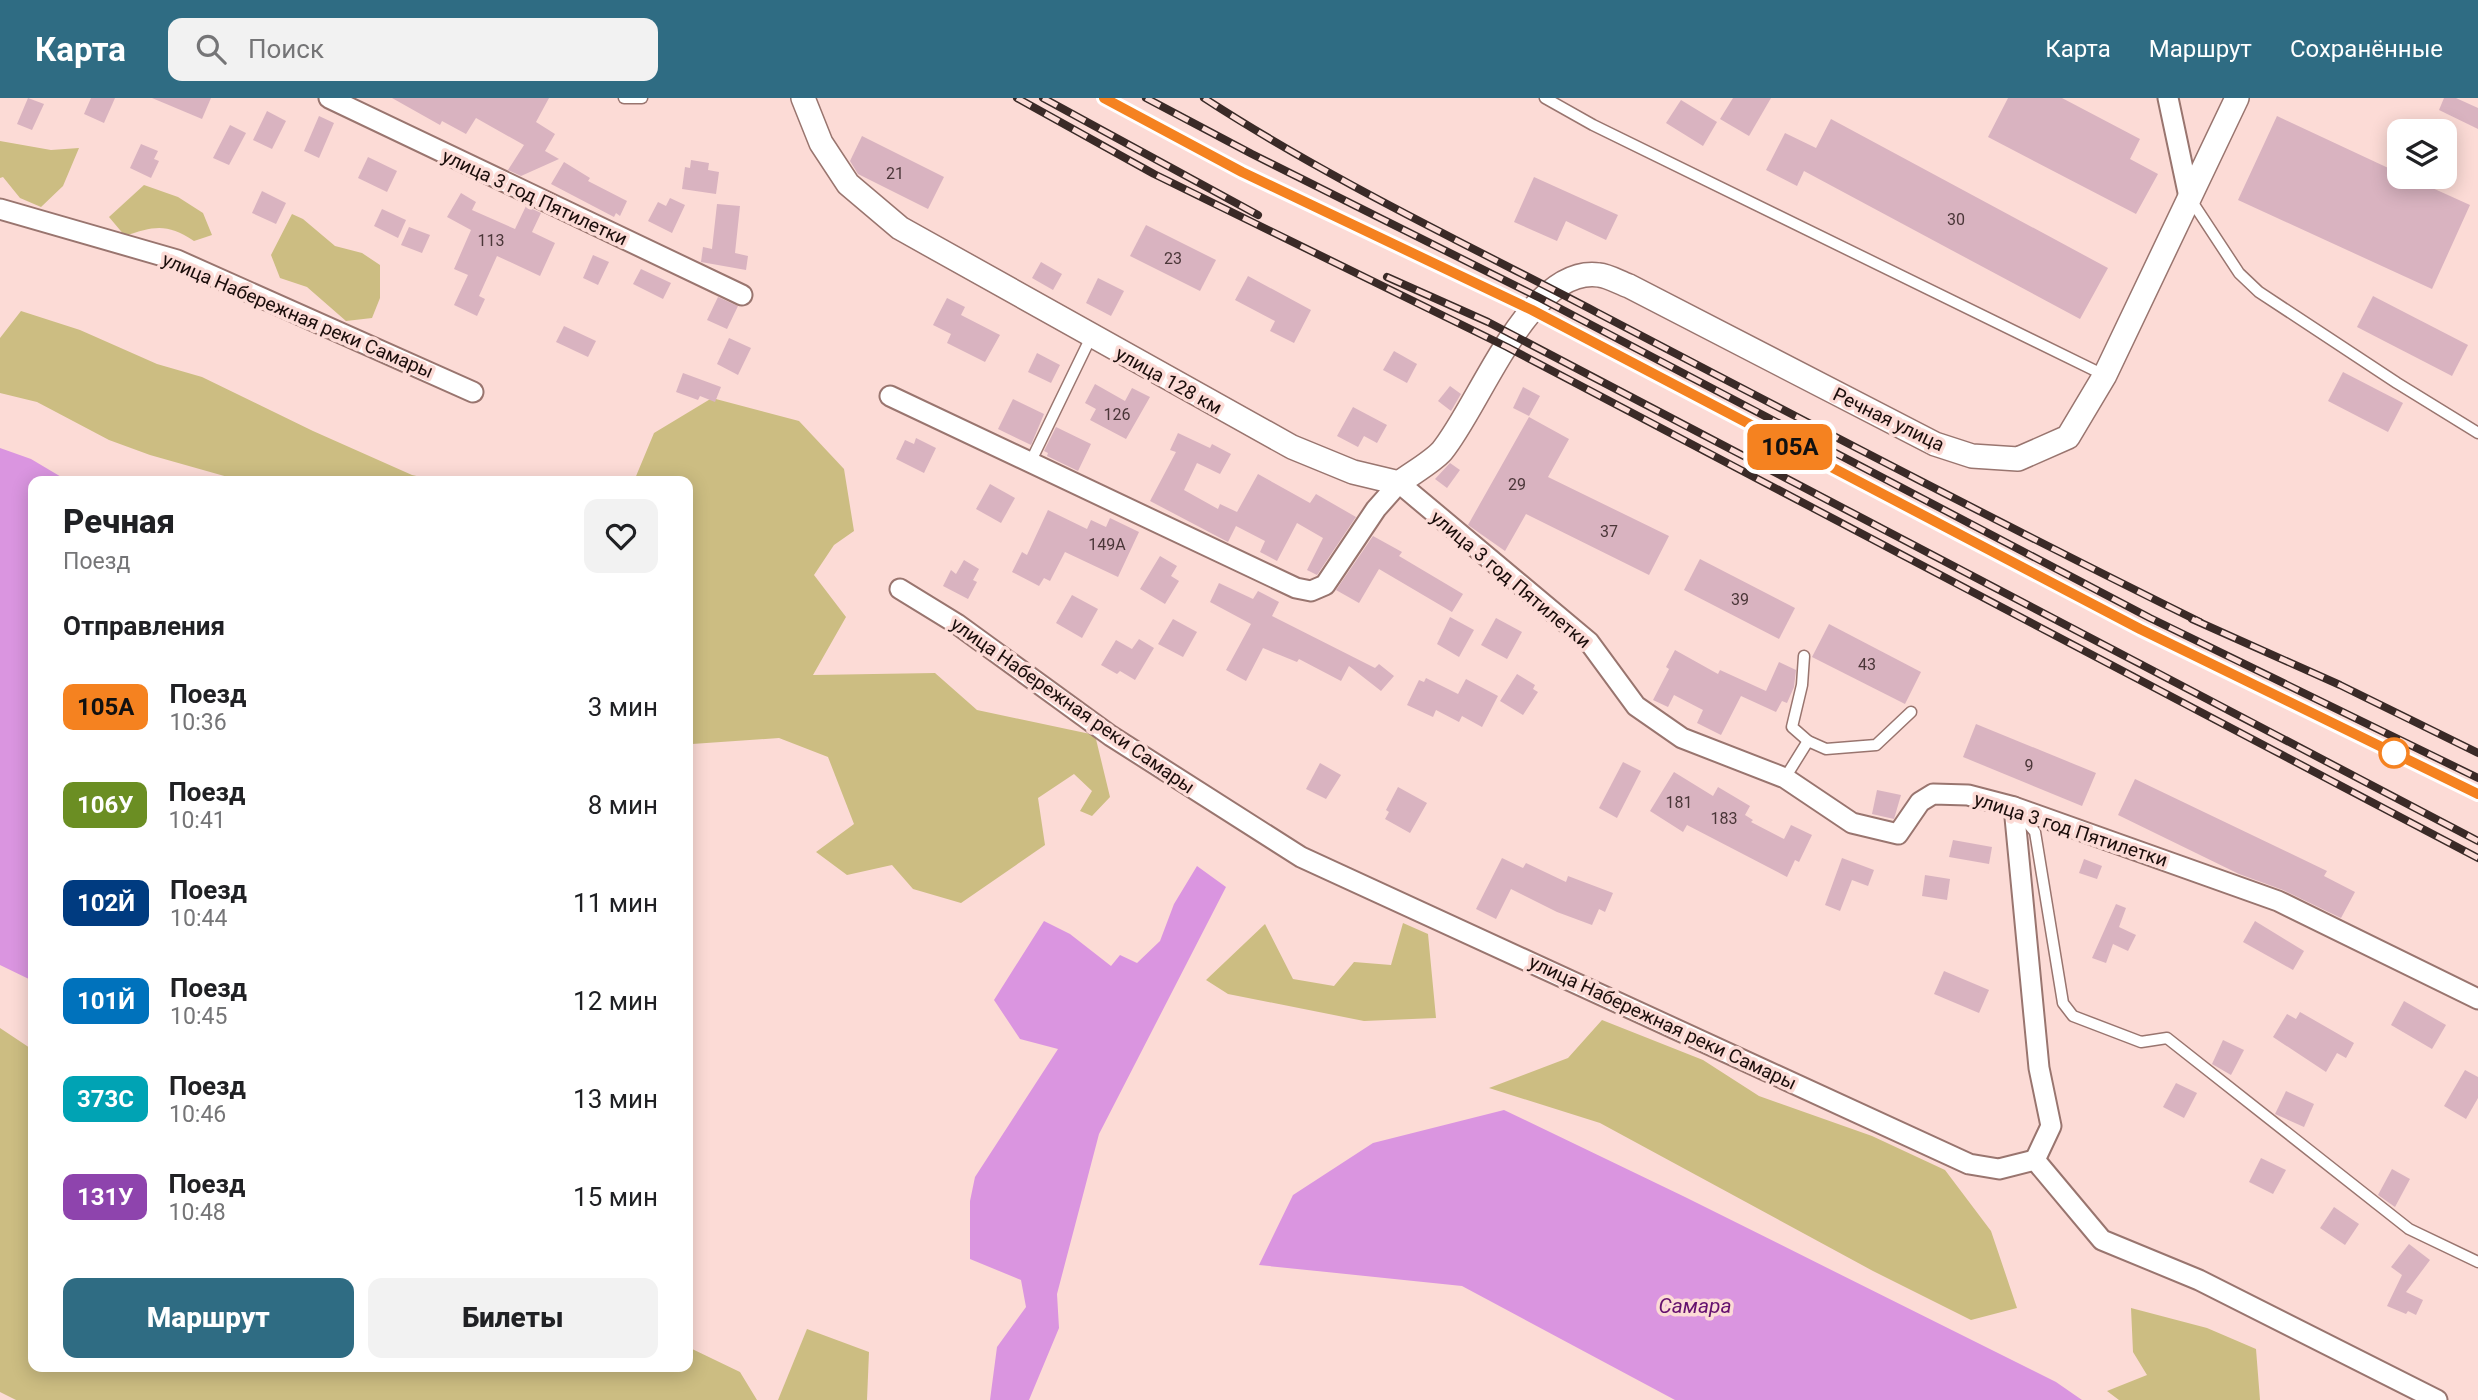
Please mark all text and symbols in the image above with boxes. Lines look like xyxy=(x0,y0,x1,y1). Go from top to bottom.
search box xyxy=(168,18,658,81)
text: Карта xyxy=(35,30,126,69)
icon: search xyxy=(192,30,230,68)
text: Поиск xyxy=(248,34,324,64)
text: Карта xyxy=(2045,35,2111,63)
text: Маршрут xyxy=(2149,35,2252,63)
text: Сохранённые xyxy=(2290,35,2443,63)
map controls xyxy=(2387,119,2457,189)
button: layers xyxy=(2387,119,2457,189)
street label: улица 3 год Пятилетки xyxy=(438,144,631,251)
house number: 21 xyxy=(886,164,904,183)
house number: 30 xyxy=(1947,210,1965,229)
house number: 113 xyxy=(478,231,504,250)
street label: улица Набережная реки Самары xyxy=(159,248,437,383)
house number: 23 xyxy=(1164,249,1182,268)
street label: улица 128 км xyxy=(1112,342,1226,419)
street label: Речная улица xyxy=(1829,383,1948,456)
house number: 126 xyxy=(1104,405,1130,424)
line badge: 105А xyxy=(1741,424,1839,470)
text: 105А xyxy=(1761,433,1819,461)
house number: 29 xyxy=(1508,475,1526,494)
button: heart xyxy=(584,499,658,573)
text: Речная xyxy=(63,502,175,541)
street label: улица 3 год Пятилетки xyxy=(1426,506,1595,653)
house number: 37 xyxy=(1600,522,1618,541)
house number: 149А xyxy=(1088,535,1126,554)
text: Поезд xyxy=(63,548,130,575)
house number: 39 xyxy=(1731,590,1749,609)
text: Отправления xyxy=(63,611,225,641)
street label: улица Набережная реки Самары xyxy=(946,612,1199,799)
house number: 43 xyxy=(1858,655,1876,674)
text: Поезд xyxy=(169,679,246,709)
text: 3 мин xyxy=(588,692,658,722)
text: 105А xyxy=(77,693,134,721)
text: 10:36 xyxy=(169,709,227,736)
unlabelled marker xyxy=(2379,738,2409,768)
house number: 9 xyxy=(2025,756,2034,775)
text: Поезд xyxy=(168,777,245,807)
street label: улица 3 год Пятилетки xyxy=(1971,787,2170,872)
text: 8 мин xyxy=(588,790,658,820)
text: 106У xyxy=(77,791,133,819)
house number: 181 xyxy=(1666,793,1692,812)
text: 10:41 xyxy=(168,807,226,834)
house number: 183 xyxy=(1711,809,1737,828)
text: Поезд xyxy=(170,875,247,905)
text: 11 мин xyxy=(573,888,658,918)
text: 102Й xyxy=(77,889,135,917)
text: 10:44 xyxy=(170,905,227,932)
street label: улица Набережная реки Самары xyxy=(1525,950,1800,1095)
text: Поезд xyxy=(170,973,247,1003)
text: 12 мин xyxy=(573,986,658,1016)
text: 101Й xyxy=(77,987,135,1015)
text: 10:45 xyxy=(170,1003,227,1030)
text: Поезд xyxy=(169,1071,246,1101)
text: 13 мин xyxy=(573,1084,658,1114)
text: 373C xyxy=(77,1085,134,1113)
text: 10:46 xyxy=(169,1101,226,1128)
text: Поезд xyxy=(168,1169,245,1199)
text: 15 мин xyxy=(573,1182,658,1212)
text: 131У xyxy=(77,1183,133,1211)
text: 10:48 xyxy=(168,1199,226,1226)
button: Маршрут xyxy=(63,1278,354,1358)
button: Билеты xyxy=(368,1278,658,1358)
water label: Самара xyxy=(1658,1294,1732,1318)

